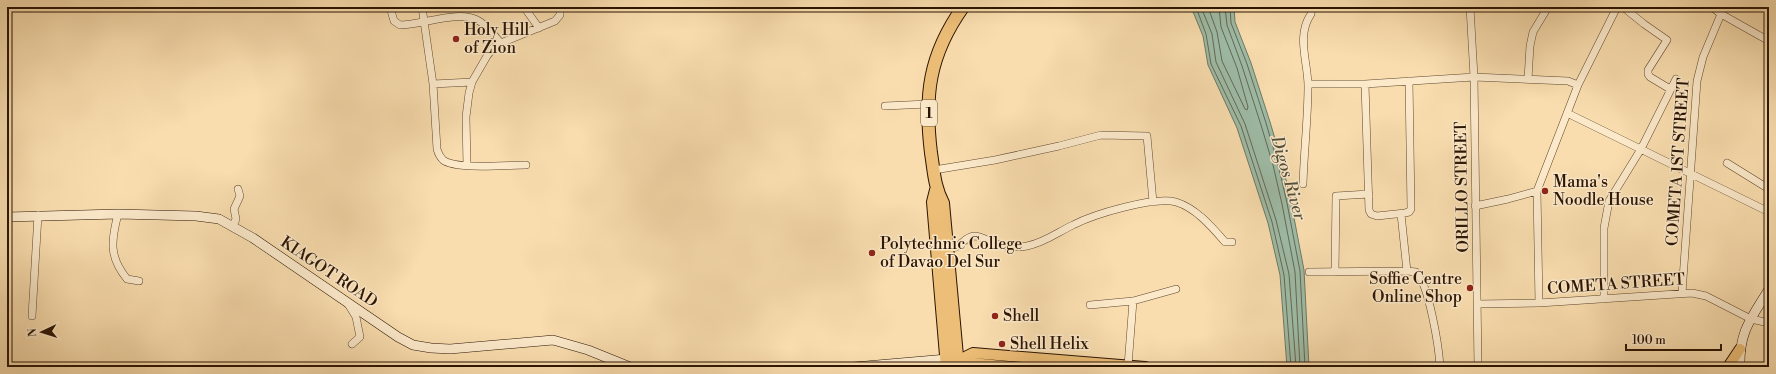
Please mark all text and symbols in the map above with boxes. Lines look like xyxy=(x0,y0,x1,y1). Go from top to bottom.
place label: Holy Hill of Zion xyxy=(464,20,530,58)
marker: Holy Hill of Zion xyxy=(451,34,461,44)
street label: COMETA 1ST STREET xyxy=(1662,77,1694,247)
road number: 1 xyxy=(921,100,937,126)
street label: ORILLO STREET xyxy=(1451,121,1473,253)
water label: Digos River xyxy=(1265,132,1311,223)
place label: Mama's Noodle House xyxy=(1553,172,1654,210)
marker: Mama's Noodle House xyxy=(1540,186,1550,196)
street label: KIAGOT ROAD xyxy=(277,232,381,312)
place label: Polytechnic College of Davao Del Sur xyxy=(880,234,1022,272)
marker: Polytechnic College of Davao Del Sur xyxy=(867,248,877,258)
place label: Soffie Centre Online Shop xyxy=(1369,269,1462,307)
street label: COMETA STREET xyxy=(1546,269,1686,299)
marker: Soffie Centre Online Shop xyxy=(1465,283,1475,293)
place label: Shell xyxy=(1003,306,1040,326)
marker: Shell xyxy=(990,311,1000,321)
north arrow xyxy=(22,312,62,352)
scale bar xyxy=(1626,326,1721,352)
text: N xyxy=(26,328,40,337)
text: 100 m xyxy=(1632,333,1666,348)
place label: Shell Helix xyxy=(1010,334,1089,354)
marker: Shell Helix xyxy=(997,339,1007,349)

